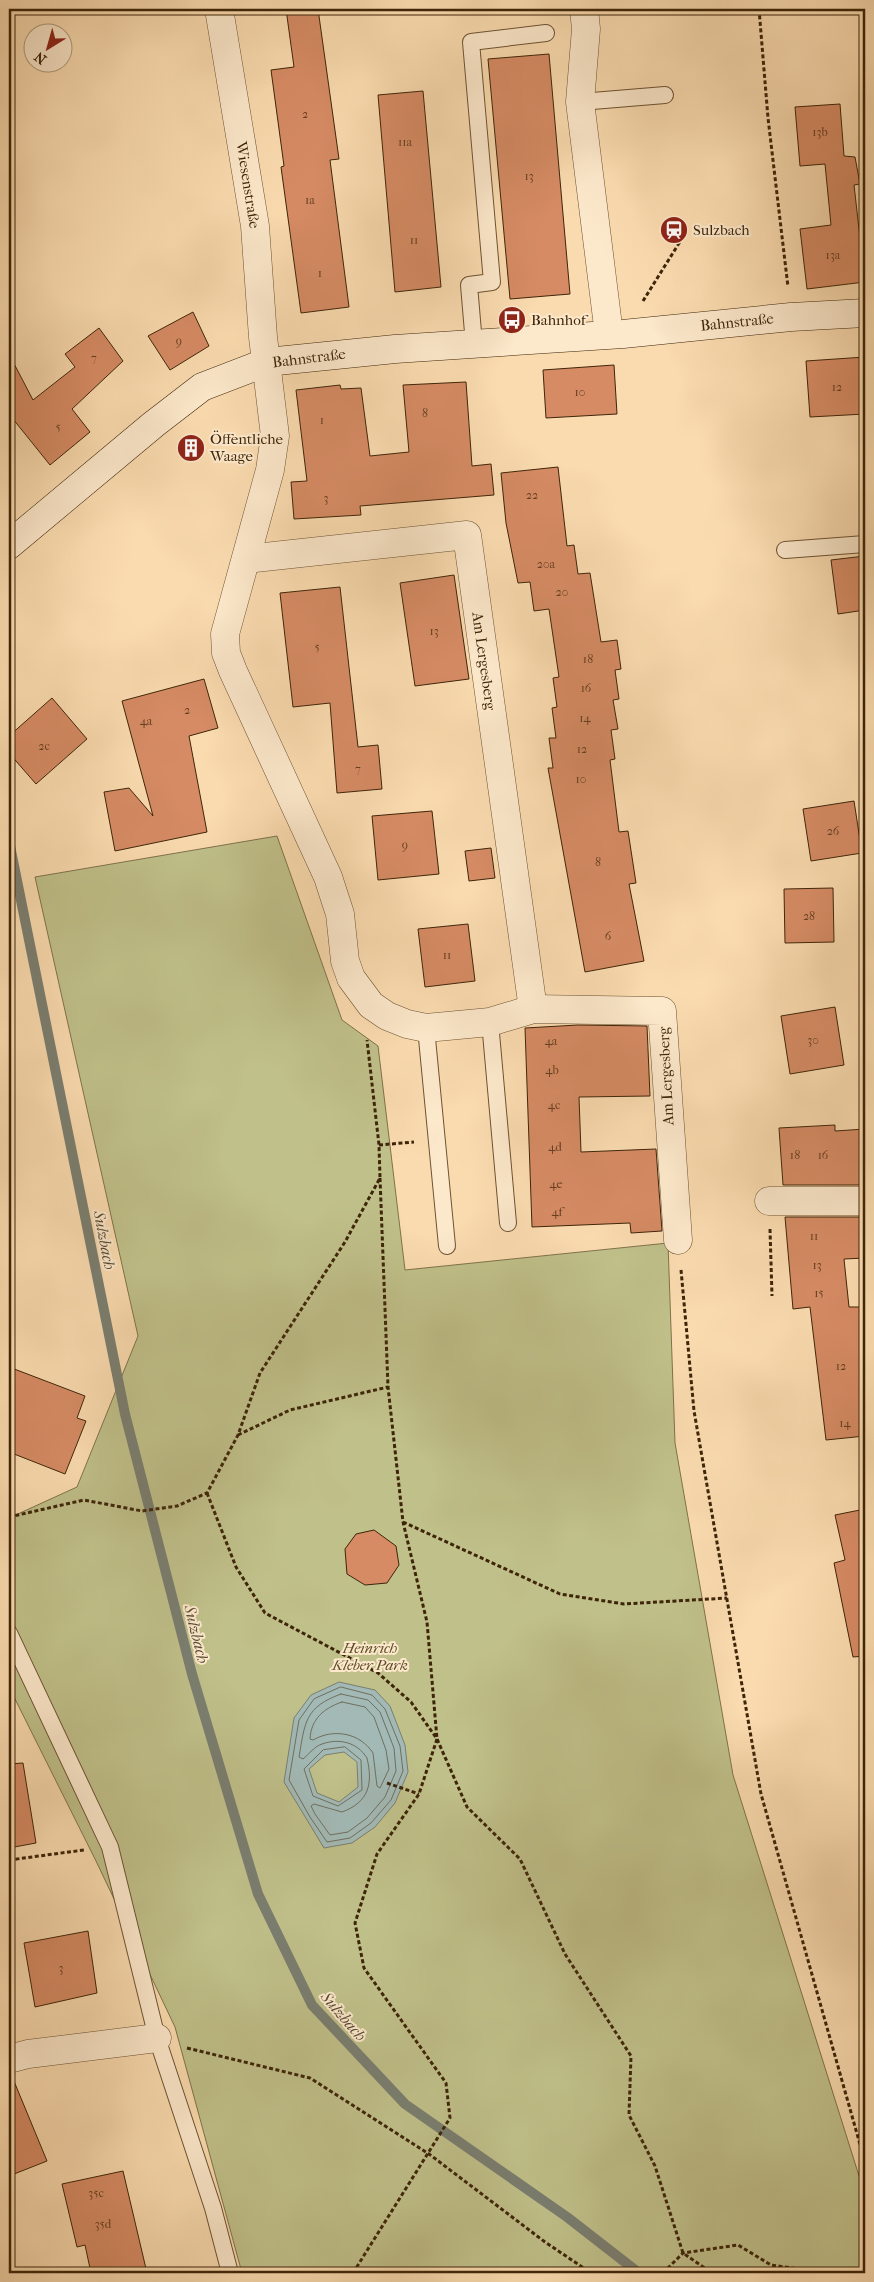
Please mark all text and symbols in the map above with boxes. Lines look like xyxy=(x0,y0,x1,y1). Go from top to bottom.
north arrow xyxy=(22,22,72,72)
text: N xyxy=(31,48,50,68)
house number: 2 xyxy=(302,107,308,121)
house number: 13b xyxy=(812,125,828,139)
house number: 11a xyxy=(398,135,413,149)
street label: Wiesenstraße xyxy=(232,139,264,230)
house number: 13 xyxy=(524,169,534,183)
house number: 1a xyxy=(305,193,315,207)
station icon: Sulzbach xyxy=(659,215,689,245)
place label: Sulzbach xyxy=(693,221,750,239)
house number: 11 xyxy=(410,233,418,247)
house number: 13a xyxy=(826,248,841,262)
house number: 1 xyxy=(318,266,322,280)
bus stop icon: Bahnhof xyxy=(497,305,527,335)
street label: Bahnstraße xyxy=(699,309,775,335)
place label: Bahnhof xyxy=(531,311,589,329)
house number: 9 xyxy=(176,334,182,348)
street label: Bahnstraße xyxy=(271,345,347,371)
house number: 7 xyxy=(91,351,97,365)
house number: 12 xyxy=(832,380,842,394)
house number: 10 xyxy=(575,385,585,399)
house number: 8 xyxy=(422,406,428,420)
house number: 1 xyxy=(320,413,324,427)
house number: 5 xyxy=(55,420,61,434)
place label: Öffentliche Waage xyxy=(209,430,283,465)
building icon: Öffentliche Waage xyxy=(176,433,206,463)
house number: 22 xyxy=(526,488,538,502)
house number: 3 xyxy=(324,491,329,505)
house number: 20a xyxy=(537,557,556,571)
house number: 20 xyxy=(556,585,568,599)
street label: Am Lergesberg xyxy=(468,610,500,712)
house number: 13 xyxy=(429,624,439,638)
house number: 5 xyxy=(314,640,320,654)
house number: 18 xyxy=(583,652,593,666)
house number: 16 xyxy=(581,681,592,695)
house number: 2 xyxy=(184,703,190,717)
house number: 14 xyxy=(579,711,592,725)
house number: 4a xyxy=(140,714,153,728)
house number: 2c xyxy=(38,739,50,753)
house number: 12 xyxy=(577,742,587,756)
house number: 7 xyxy=(355,762,361,776)
house number: 10 xyxy=(576,772,586,786)
house number: 26 xyxy=(827,824,840,838)
house number: 9 xyxy=(402,838,408,852)
house number: 8 xyxy=(595,855,601,869)
house number: 28 xyxy=(803,909,815,923)
house number: 6 xyxy=(605,929,612,943)
house number: 11 xyxy=(443,948,451,962)
street label: Am Lergesberg xyxy=(654,1025,678,1127)
house number: 30 xyxy=(807,1033,819,1047)
house number: 4a xyxy=(545,1034,558,1048)
house number: 4b xyxy=(545,1063,559,1077)
house number: 4c xyxy=(548,1098,560,1112)
house number: 4d xyxy=(548,1140,562,1154)
house number: 18 xyxy=(790,1148,800,1162)
house number: 16 xyxy=(818,1148,829,1162)
house number: 4e xyxy=(549,1177,563,1191)
house number: 4f xyxy=(551,1205,566,1219)
water label: Sulzbach xyxy=(89,1208,119,1271)
house number: 11 xyxy=(810,1229,818,1243)
house number: 13 xyxy=(812,1258,822,1272)
house number: 15 xyxy=(814,1286,824,1300)
house number: 12 xyxy=(836,1359,846,1373)
house number: 14 xyxy=(839,1416,852,1430)
water label: Sulzbach xyxy=(180,1602,213,1665)
park label: Heinrich Kleber Park xyxy=(331,1639,408,1674)
house number: 3 xyxy=(59,1961,64,1975)
water label: Sulzbach xyxy=(316,1987,370,2045)
house number: 35c xyxy=(88,2186,104,2200)
house number: 35d xyxy=(95,2217,112,2231)

